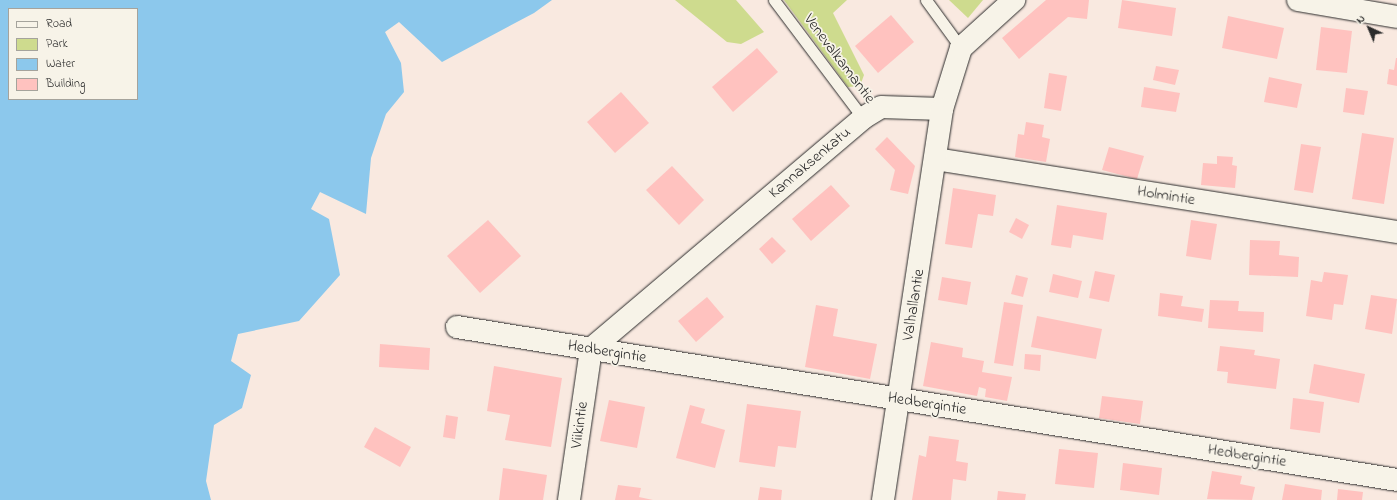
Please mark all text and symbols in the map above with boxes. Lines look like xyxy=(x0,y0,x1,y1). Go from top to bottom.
legend xyxy=(8,8,138,100)
north arrow xyxy=(1349,8,1389,48)
street label: Venevalkamantie xyxy=(799,10,879,108)
text: N xyxy=(1352,11,1369,28)
text: Road xyxy=(46,15,72,33)
text: Park xyxy=(46,35,68,53)
text: Water xyxy=(46,55,75,73)
text: Building xyxy=(46,75,85,93)
street label: Kannaksenkatu xyxy=(765,123,855,203)
street label: Holmintie xyxy=(1136,182,1196,210)
street label: Valhallantie xyxy=(899,268,929,342)
street label: Hedbergintie xyxy=(566,336,648,368)
street label: Hedbergintie xyxy=(886,388,968,420)
street label: Viikintie xyxy=(567,400,593,450)
street label: Hedbergintie xyxy=(1206,440,1288,472)

